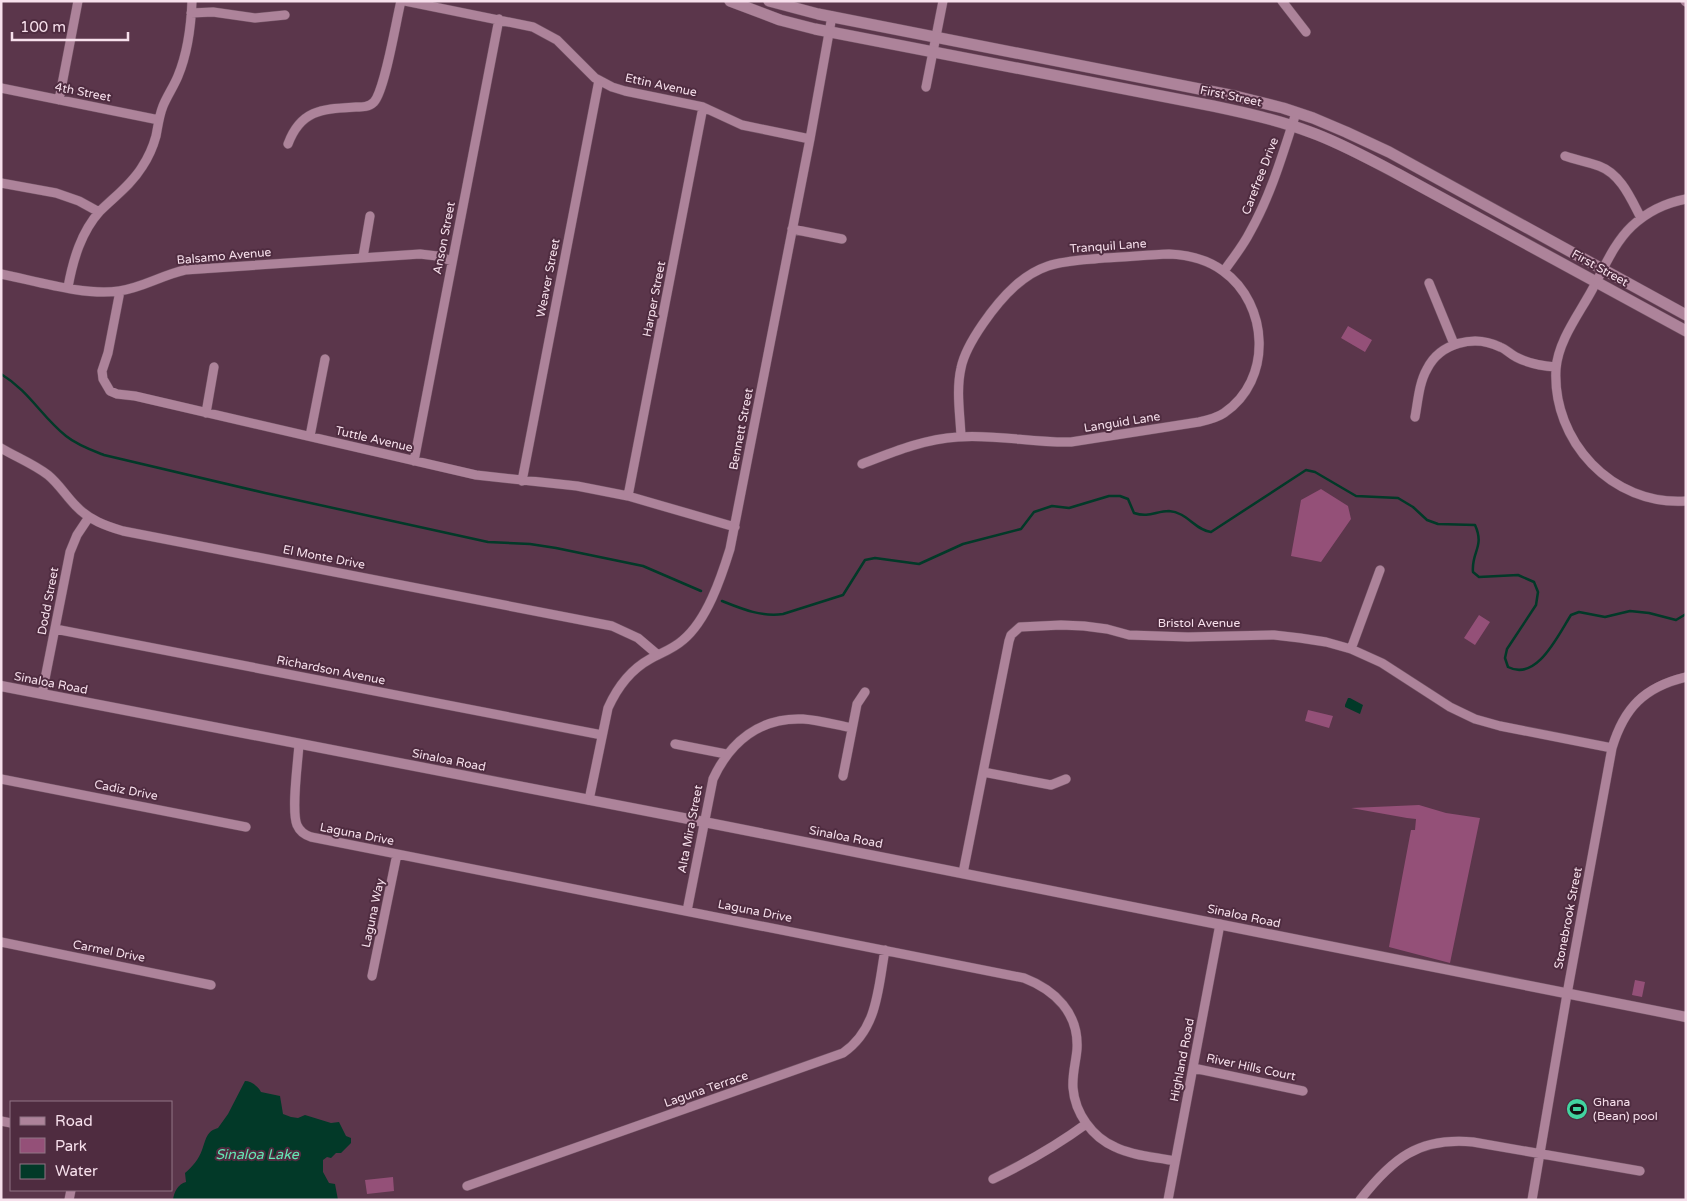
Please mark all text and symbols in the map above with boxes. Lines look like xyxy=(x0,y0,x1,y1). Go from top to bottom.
scale bar xyxy=(12,10,129,42)
text: 100 m xyxy=(20,18,66,36)
street label: Ettin Avenue xyxy=(624,71,698,99)
street label: 4th Street xyxy=(54,80,113,104)
street label: First Street xyxy=(1199,83,1263,109)
street label: Carefree Drive xyxy=(1239,135,1281,217)
street label: Anson Street xyxy=(430,200,458,276)
street label: Tranquil Lane xyxy=(1069,236,1147,256)
street label: Weaver Street xyxy=(533,237,563,319)
street label: Balsamo Avenue xyxy=(176,245,272,267)
street label: First Street xyxy=(1569,247,1631,289)
street label: Harper Street xyxy=(640,260,668,338)
street label: Bennett Street xyxy=(726,387,756,471)
street label: Languid Lane xyxy=(1083,409,1161,435)
street label: Tuttle Avenue xyxy=(334,423,414,455)
street label: El Monte Drive xyxy=(282,542,367,572)
street label: Dodd Street xyxy=(35,566,61,636)
street label: Bristol Avenue xyxy=(1158,616,1240,630)
street label: Richardson Avenue xyxy=(275,653,387,687)
street label: Sinaloa Road xyxy=(13,669,89,697)
street label: Sinaloa Road xyxy=(411,746,487,774)
street label: Cadiz Drive xyxy=(93,777,159,803)
street label: Alta Mira Street xyxy=(675,783,705,874)
street label: Laguna Drive xyxy=(319,820,395,848)
street label: Sinaloa Road xyxy=(808,823,884,851)
street label: Stonebrook Street xyxy=(1551,865,1585,970)
street label: Laguna Way xyxy=(359,877,387,949)
street label: Laguna Drive xyxy=(717,897,793,925)
street label: Sinaloa Road xyxy=(1206,901,1282,931)
street label: Carmel Drive xyxy=(72,937,146,965)
street label: Highland Road xyxy=(1167,1017,1197,1103)
street label: River Hills Court xyxy=(1205,1051,1297,1083)
street label: Laguna Terrace xyxy=(662,1068,750,1110)
place label: Ghana (Bean) pool xyxy=(1593,1095,1658,1123)
sports icon: Ghana (Bean) pool xyxy=(1565,1097,1589,1121)
legend xyxy=(10,1101,172,1191)
text: Road xyxy=(55,1112,93,1130)
text: Park xyxy=(55,1137,87,1155)
water label: Sinaloa Lake xyxy=(215,1146,300,1163)
text: Water xyxy=(55,1162,98,1180)

